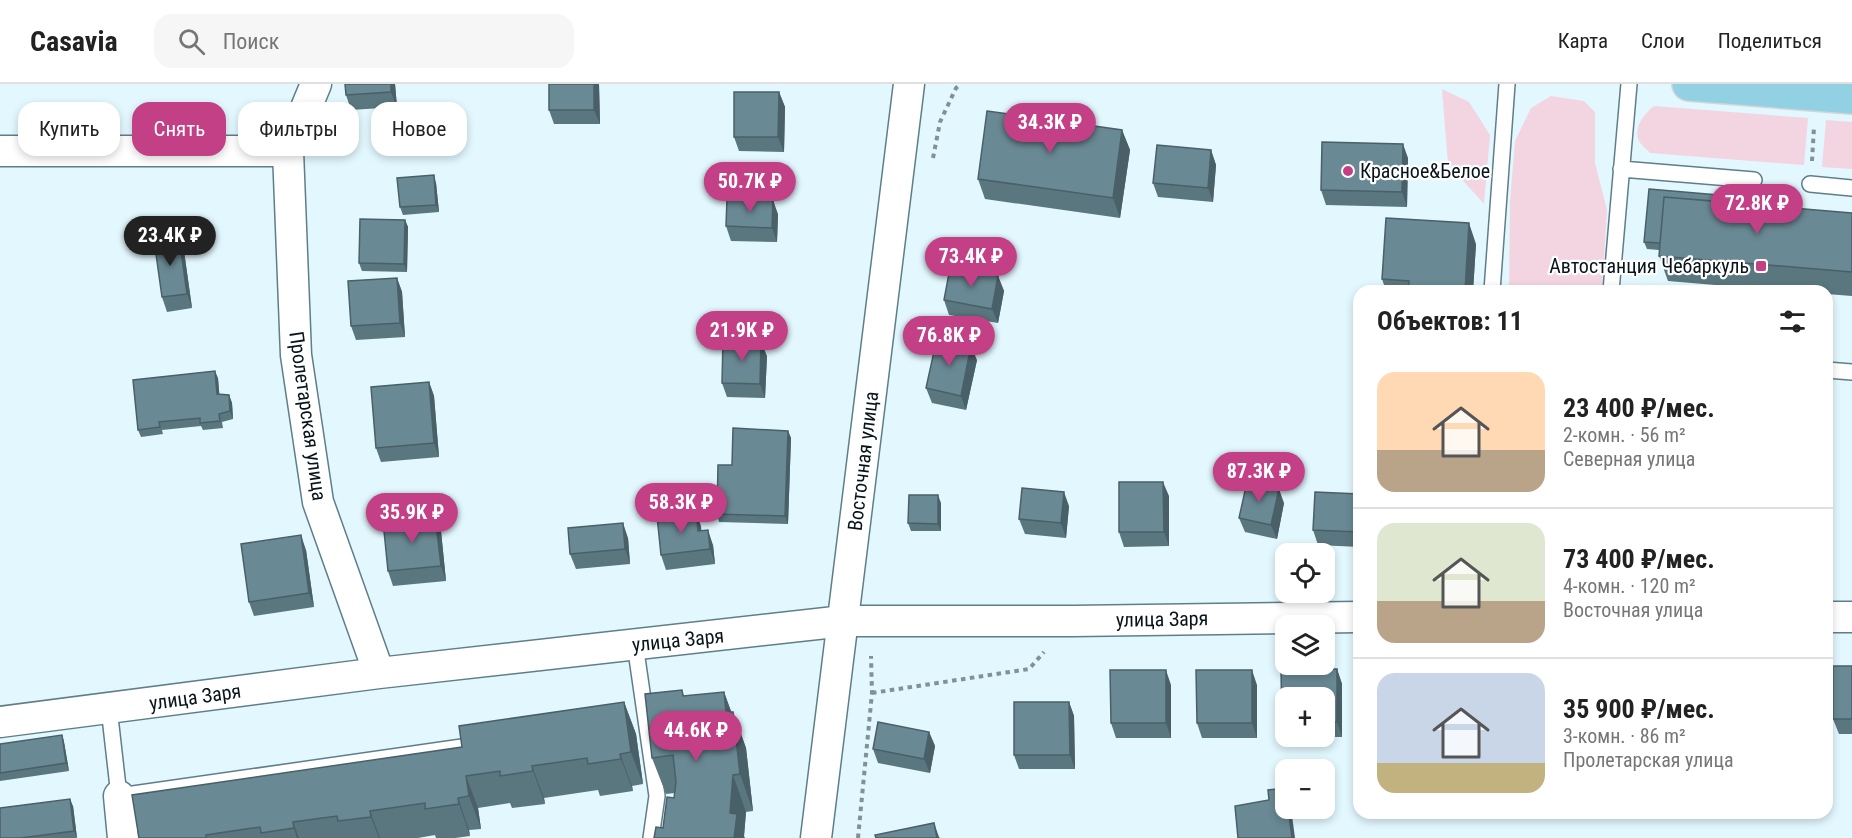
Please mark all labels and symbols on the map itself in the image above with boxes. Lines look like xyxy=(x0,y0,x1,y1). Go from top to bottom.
pin: 34.3K ₽ xyxy=(995,103,1105,154)
place label: Красное&Белое xyxy=(1360,159,1490,183)
pin: 50.7K ₽ xyxy=(695,162,805,213)
marker: Красное&Белое xyxy=(1341,164,1355,178)
pin: 72.8K ₽ xyxy=(1702,184,1812,235)
pin: 23.4K ₽ xyxy=(115,216,225,267)
pin: 73.4K ₽ xyxy=(916,237,1026,288)
place label: Автостанция Чебаркуль xyxy=(1549,254,1749,278)
marker: Автостанция Чебаркуль xyxy=(1754,259,1768,273)
pin: 21.9K ₽ xyxy=(687,311,797,362)
pin: 76.8K ₽ xyxy=(894,316,1004,367)
street label: Пролетарская улица xyxy=(284,330,332,502)
street label: Восточная улица xyxy=(843,390,883,532)
pin: 87.3K ₽ xyxy=(1204,452,1314,503)
pin: 58.3K ₽ xyxy=(626,483,736,534)
pin: 35.9K ₽ xyxy=(357,493,467,544)
street label: улица Заря xyxy=(1116,606,1208,632)
street label: улица Заря xyxy=(631,623,725,657)
street label: улица Заря xyxy=(148,679,242,715)
pin: 44.6K ₽ xyxy=(641,711,751,762)

